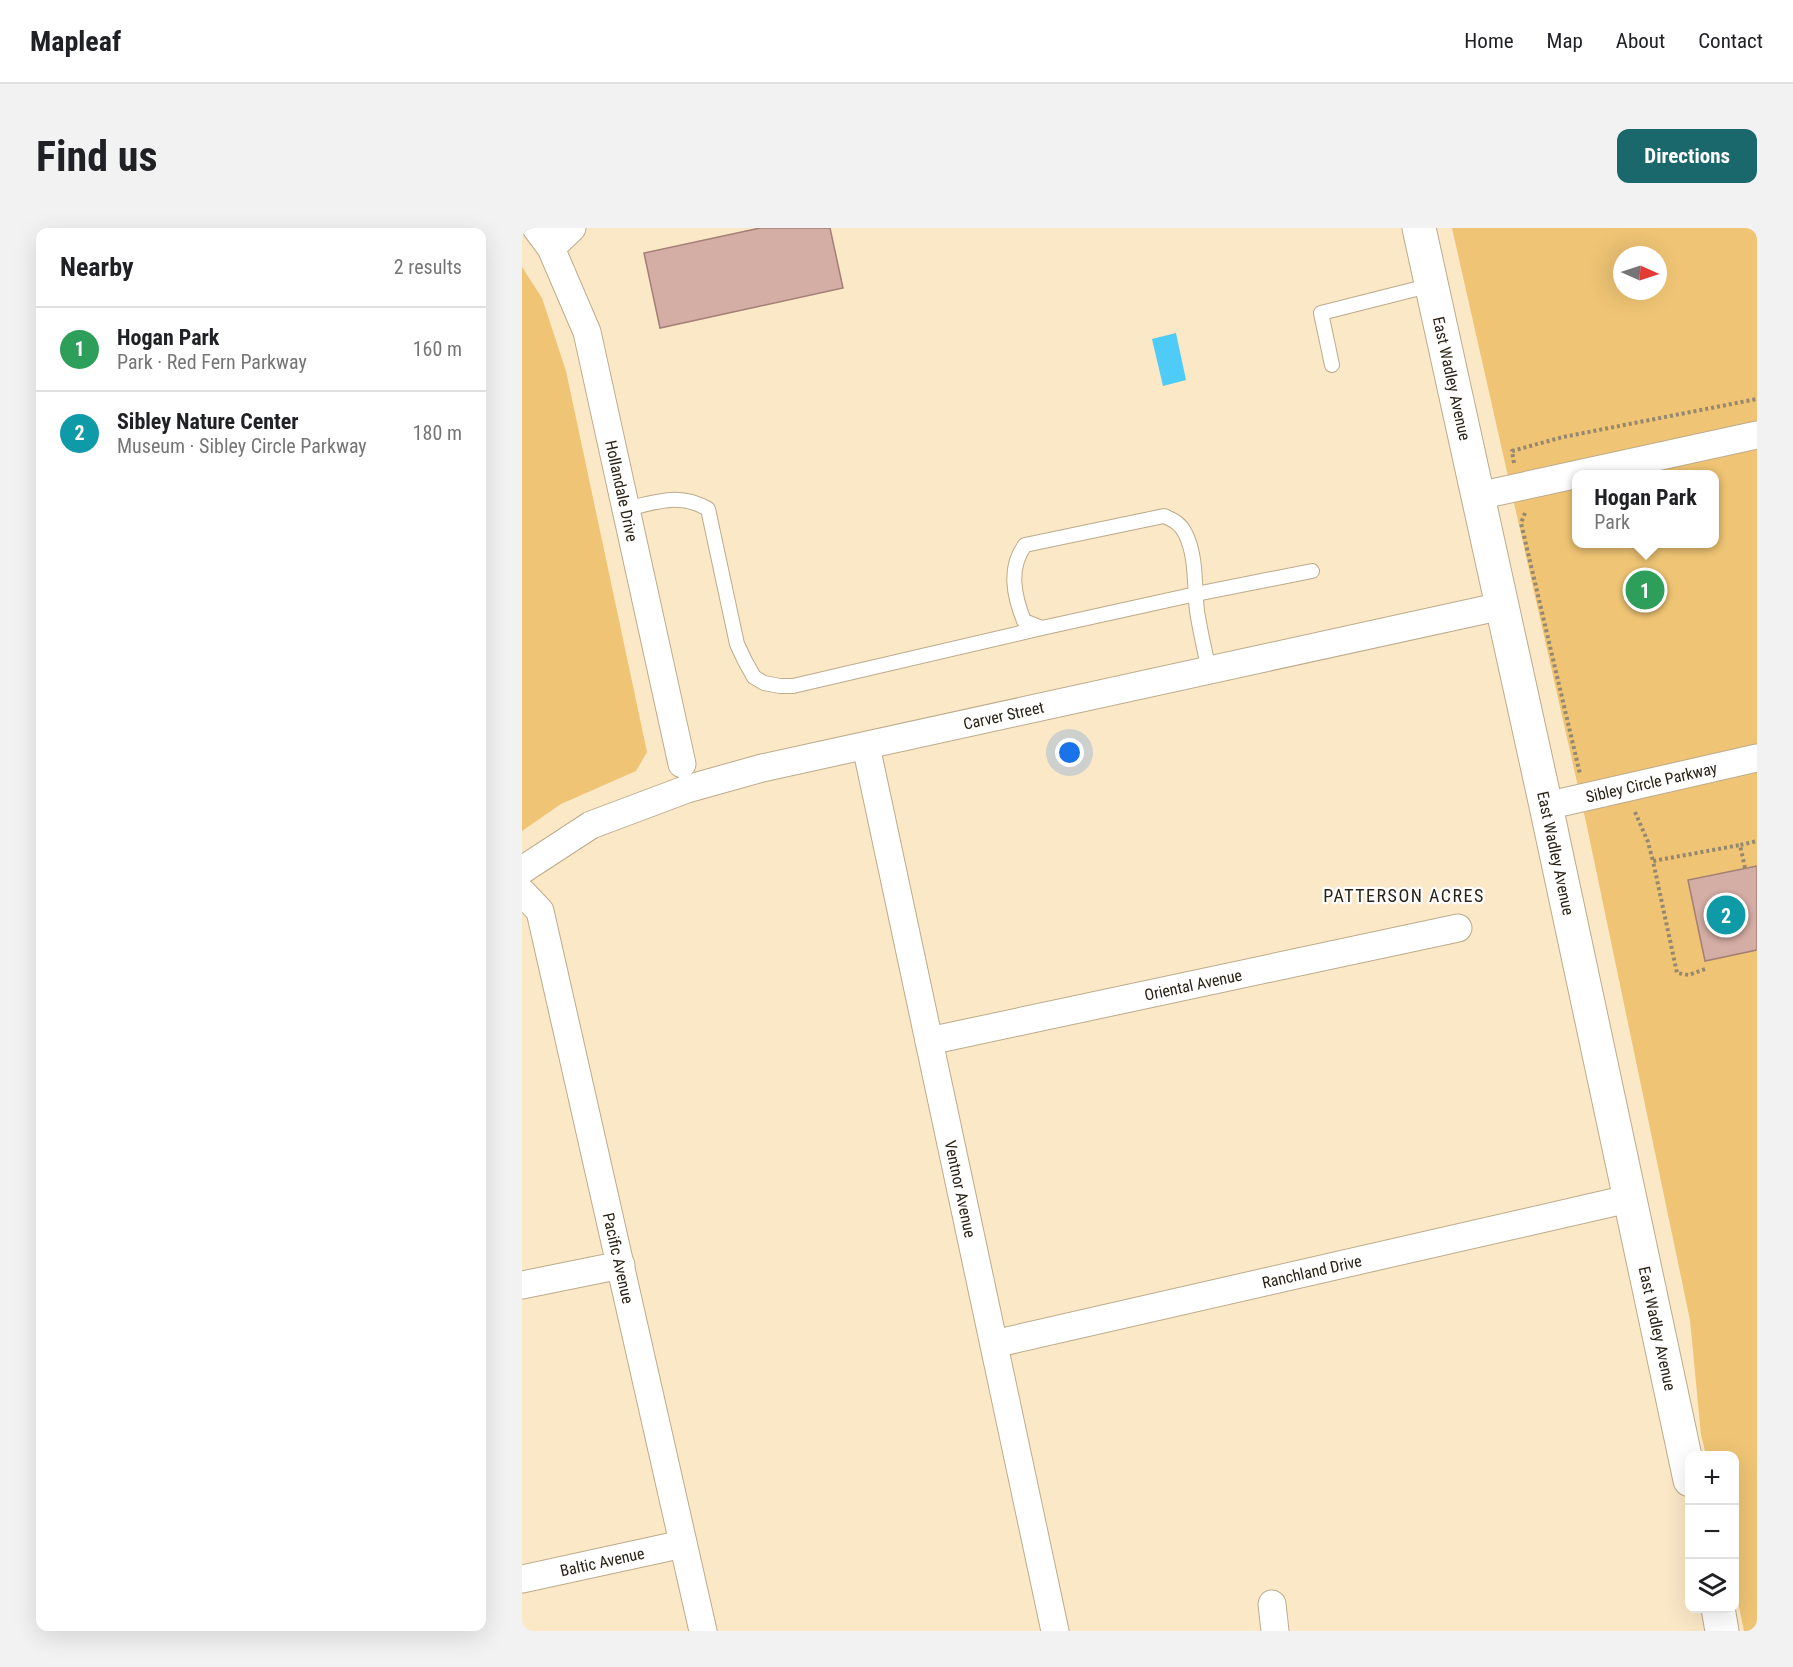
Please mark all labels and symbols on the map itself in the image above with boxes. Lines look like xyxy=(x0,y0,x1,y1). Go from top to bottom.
north arrow xyxy=(1613,246,1667,300)
street label: East Wadley Avenue xyxy=(1429,315,1474,442)
street label: Hollandale Drive xyxy=(601,439,642,543)
pin: 1 xyxy=(1626,568,1664,613)
street label: Carver Street xyxy=(961,698,1046,734)
your location xyxy=(1055,738,1084,767)
street label: Sibley Circle Parkway xyxy=(1584,758,1719,807)
street label: East Wadley Avenue xyxy=(1533,789,1578,917)
district label: PATTERSON ACRES xyxy=(1323,885,1485,906)
pin: 2 xyxy=(1706,892,1746,938)
street label: Oriental Avenue xyxy=(1143,965,1244,1005)
street label: Ventnor Avenue xyxy=(940,1139,980,1240)
street label: Pacific Avenue xyxy=(599,1211,638,1305)
street label: Ranchland Drive xyxy=(1260,1251,1364,1292)
street label: East Wadley Avenue xyxy=(1635,1265,1680,1392)
street label: Baltic Avenue xyxy=(558,1544,646,1580)

